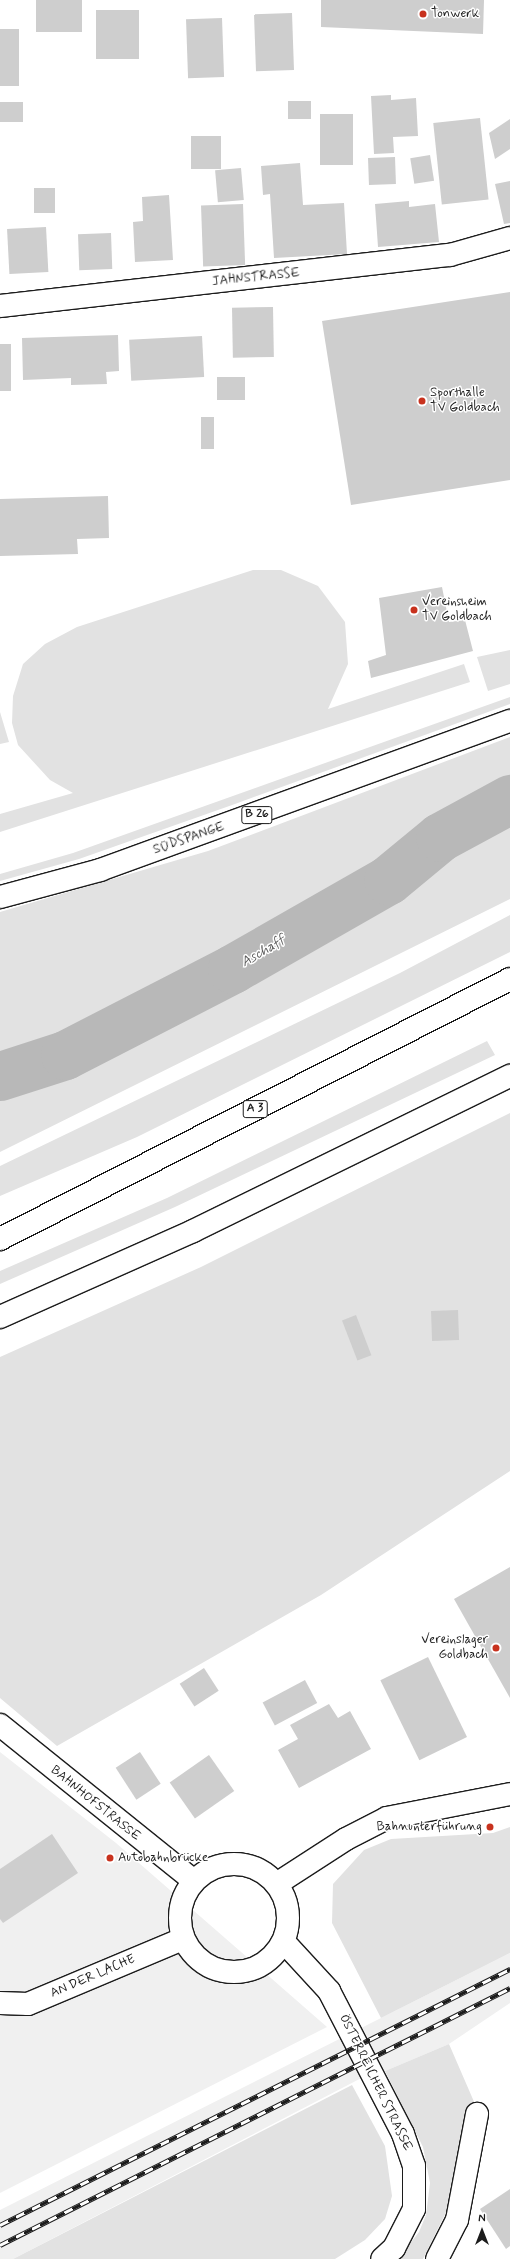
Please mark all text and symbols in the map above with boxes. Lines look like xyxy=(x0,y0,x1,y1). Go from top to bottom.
place label: Tonwerk xyxy=(431,6,479,22)
marker: Tonwerk xyxy=(418,9,428,19)
street label: JAHNSTRASSE xyxy=(211,266,301,290)
place label: Sporthalle TV Goldbach xyxy=(430,386,499,417)
marker: Sporthalle TV Goldbach xyxy=(417,396,427,406)
place label: Vereinsheim TV Goldbach xyxy=(422,595,491,626)
marker: Vereinsheim TV Goldbach xyxy=(409,605,419,615)
road number: B 26 xyxy=(241,805,273,825)
street label: SÜDSPANGE xyxy=(151,819,227,859)
water label: Aschaff xyxy=(238,931,288,971)
road number: A 3 xyxy=(242,1099,268,1119)
place label: Vereinslager Goldbach xyxy=(421,1633,488,1664)
marker: Vereinslager Goldbach xyxy=(491,1643,501,1653)
street label: BAHNHOFSTRASSE xyxy=(47,1763,143,1845)
place label: Bahnunterführung xyxy=(376,1819,482,1835)
marker: Bahnunterführung xyxy=(485,1822,495,1832)
place label: Autobahnbrücke xyxy=(118,1850,208,1866)
marker: Autobahnbrücke xyxy=(105,1853,115,1863)
street label: AN DER LACHE xyxy=(49,1952,137,2002)
street label: ÖSTERREICHER STRASSE xyxy=(335,2011,415,2155)
north arrow xyxy=(462,2211,502,2251)
text: N xyxy=(478,2212,486,2226)

